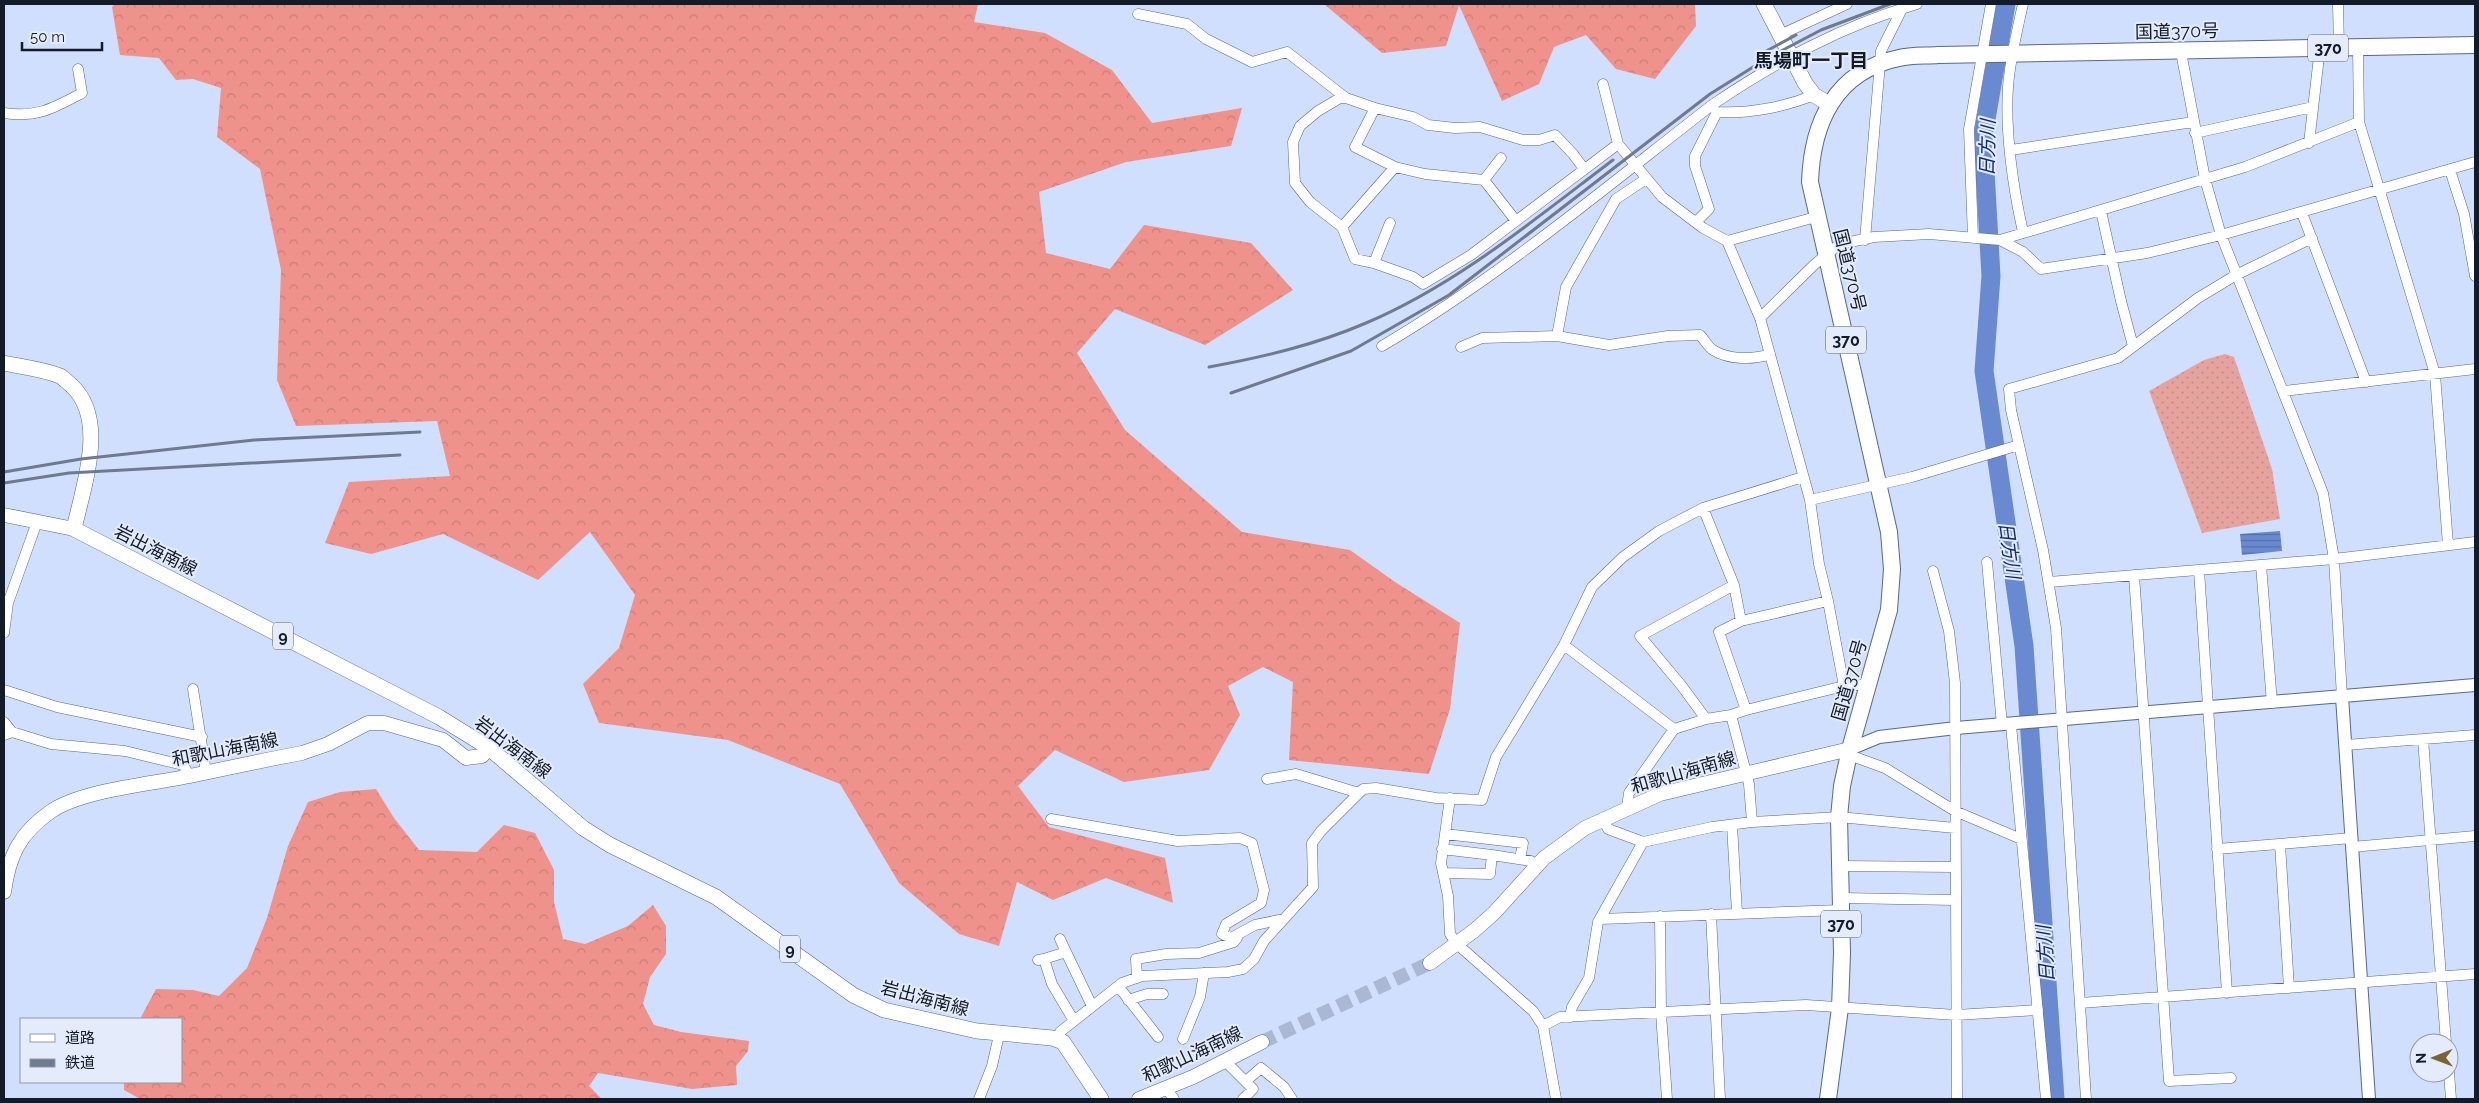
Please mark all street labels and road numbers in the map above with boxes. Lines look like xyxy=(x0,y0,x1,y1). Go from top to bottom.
street label: 国道370号 xyxy=(2135,20,2219,42)
road number: 370 xyxy=(2308,34,2348,62)
street label: 国道370号 xyxy=(1830,227,1870,313)
road number: 370 xyxy=(1826,326,1866,354)
street label: 岩出海南線 xyxy=(111,520,201,580)
road number: 9 xyxy=(273,622,293,650)
street label: 国道370号 xyxy=(1827,637,1871,723)
street label: 岩出海南線 xyxy=(471,712,555,782)
street label: 和歌山海南線 xyxy=(170,728,280,770)
street label: 和歌山海南線 xyxy=(1628,747,1738,797)
road number: 370 xyxy=(1821,911,1861,938)
road number: 9 xyxy=(780,936,800,962)
street label: 岩出海南線 xyxy=(879,976,971,1020)
street label: 和歌山海南線 xyxy=(1139,1022,1245,1086)

